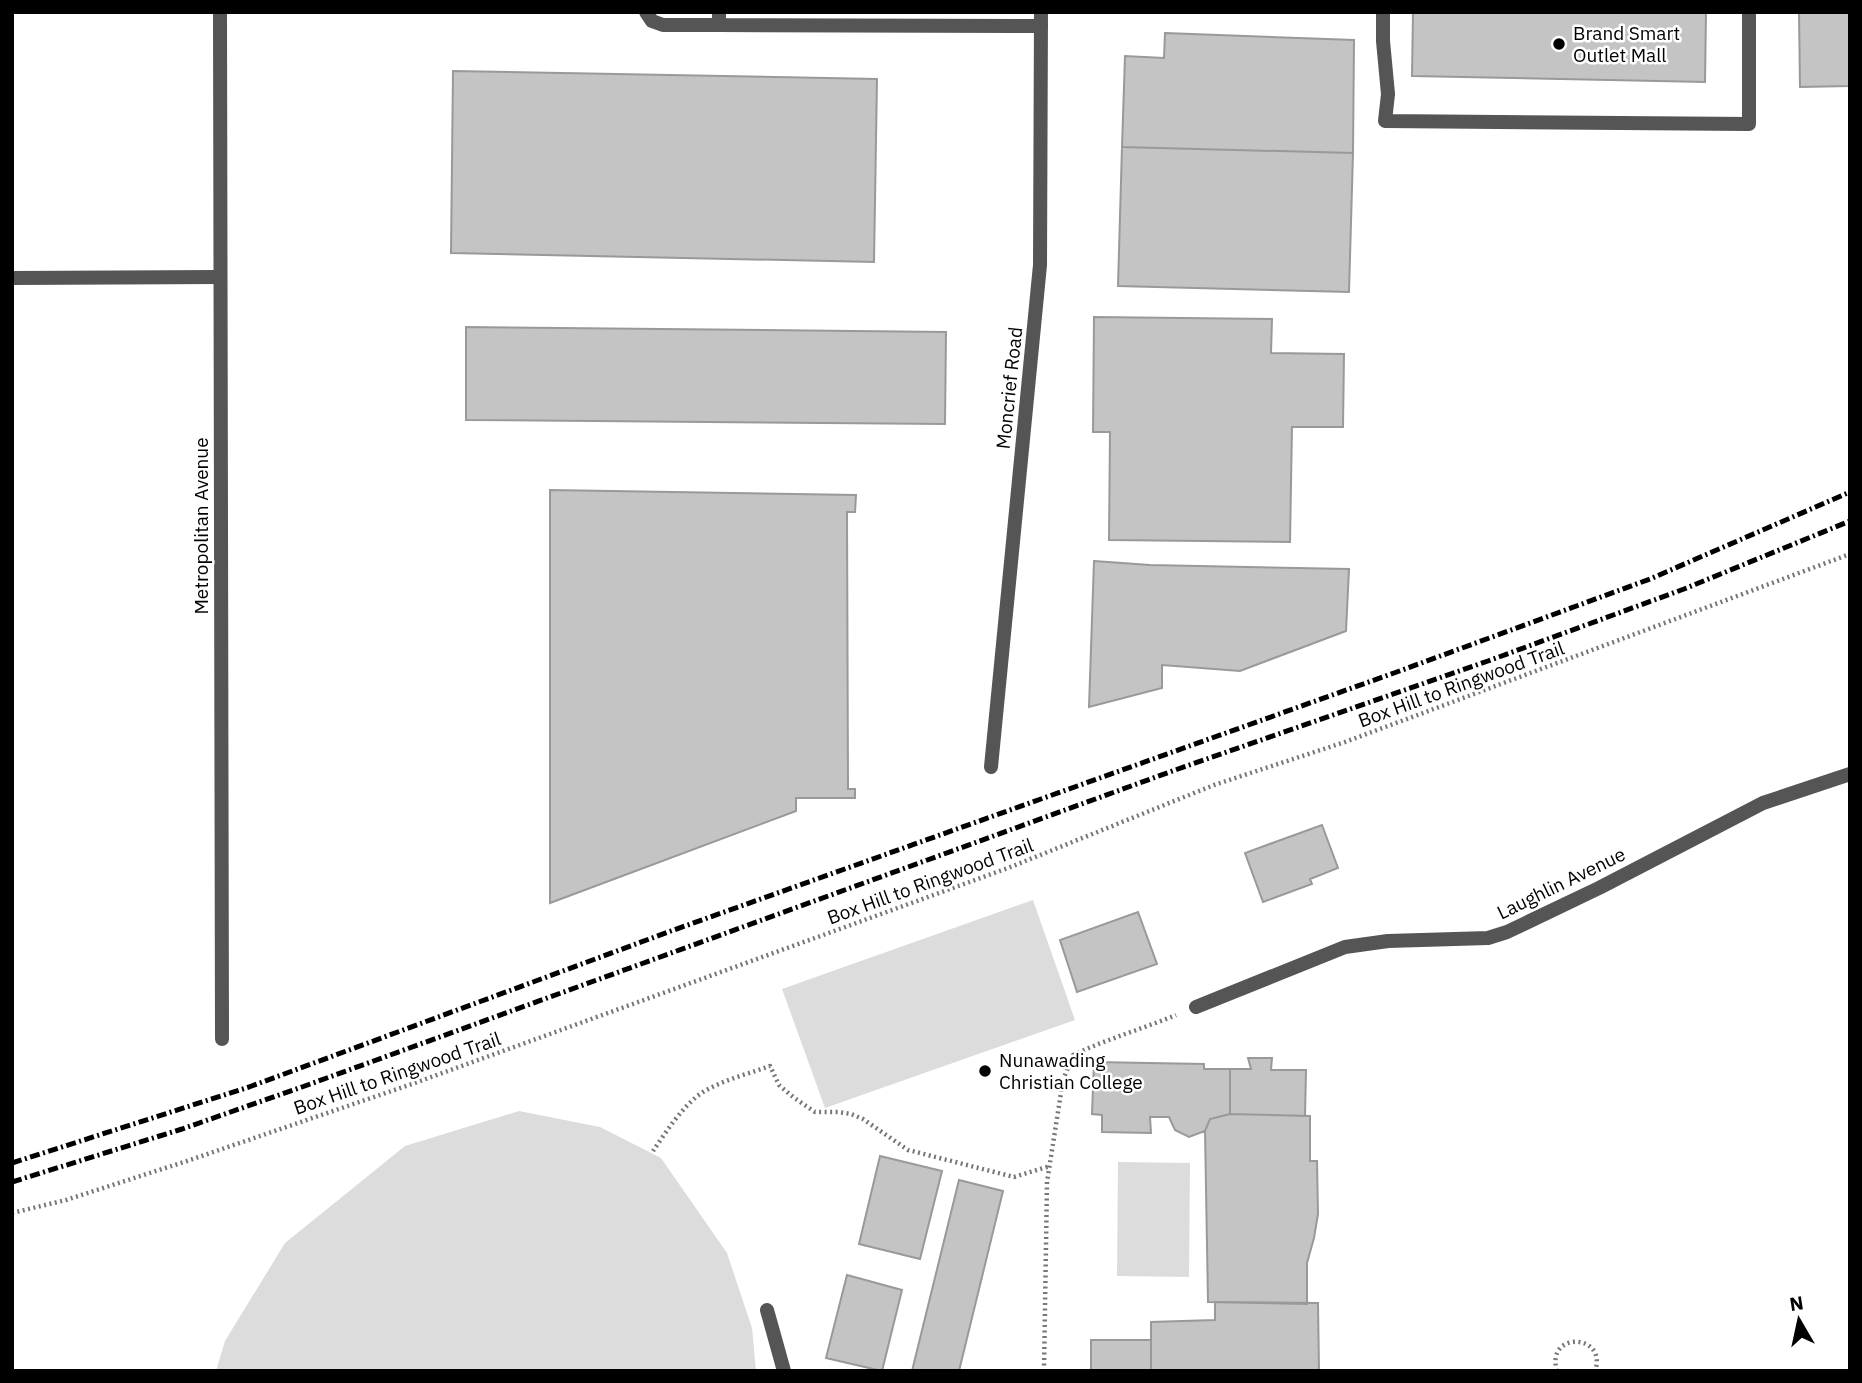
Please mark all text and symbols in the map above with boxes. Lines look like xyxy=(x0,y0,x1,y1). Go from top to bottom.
place label: Brand Smart Outlet Mall xyxy=(1573,21,1680,67)
marker: Brand Smart Outlet Mall xyxy=(1551,36,1567,52)
street label: Moncrief Road xyxy=(991,326,1027,450)
street label: Metropolitan Avenue xyxy=(189,437,213,615)
street label: Box Hill to Ringwood Trail xyxy=(1355,636,1567,732)
street label: Box Hill to Ringwood Trail xyxy=(824,833,1036,929)
street label: Laughlin Avenue xyxy=(1493,842,1629,924)
street label: Box Hill to Ringwood Trail xyxy=(290,1026,504,1120)
place label: Nunawading Christian College xyxy=(999,1048,1143,1094)
marker: Nunawading Christian College xyxy=(977,1063,993,1079)
north arrow xyxy=(1764,1285,1834,1355)
text: N xyxy=(1788,1290,1805,1316)

